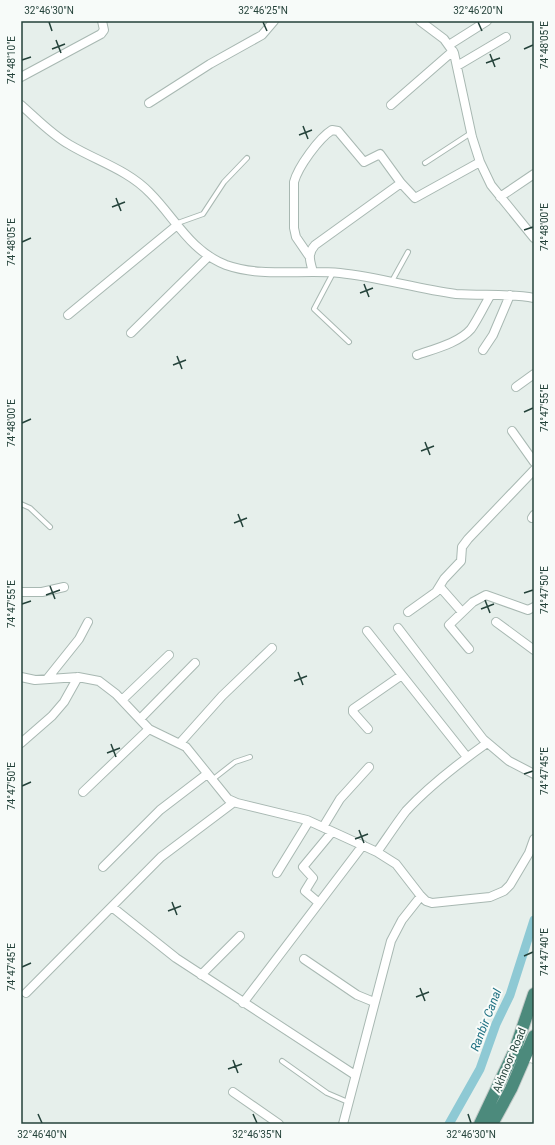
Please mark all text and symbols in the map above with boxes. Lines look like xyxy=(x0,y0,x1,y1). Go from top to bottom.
text: 32°46'30"N xyxy=(24,5,74,16)
text: 32°46'25"N xyxy=(238,5,288,16)
text: 32°46'20"N xyxy=(453,5,503,16)
text: 74°48'05"E xyxy=(539,21,550,69)
text: 74°48'10"E xyxy=(6,36,17,84)
text: 74°48'00"E xyxy=(539,203,550,251)
text: 74°48'05"E xyxy=(6,218,17,266)
text: 74°47'55"E xyxy=(539,384,550,432)
text: 74°48'00"E xyxy=(6,399,17,447)
text: 74°47'50"E xyxy=(539,566,550,614)
text: 74°47'55"E xyxy=(6,580,17,628)
text: 74°47'45"E xyxy=(539,747,550,795)
text: 74°47'50"E xyxy=(6,762,17,810)
text: 74°47'40"E xyxy=(539,928,550,976)
text: 74°47'45"E xyxy=(6,943,17,991)
water label: Ranbir Canal xyxy=(468,987,504,1053)
street label: Akhnoor Road xyxy=(490,1026,529,1095)
text: 32°46'40"N xyxy=(17,1129,67,1140)
text: 32°46'35"N xyxy=(232,1129,282,1140)
text: 32°46'30"N xyxy=(446,1129,496,1140)

